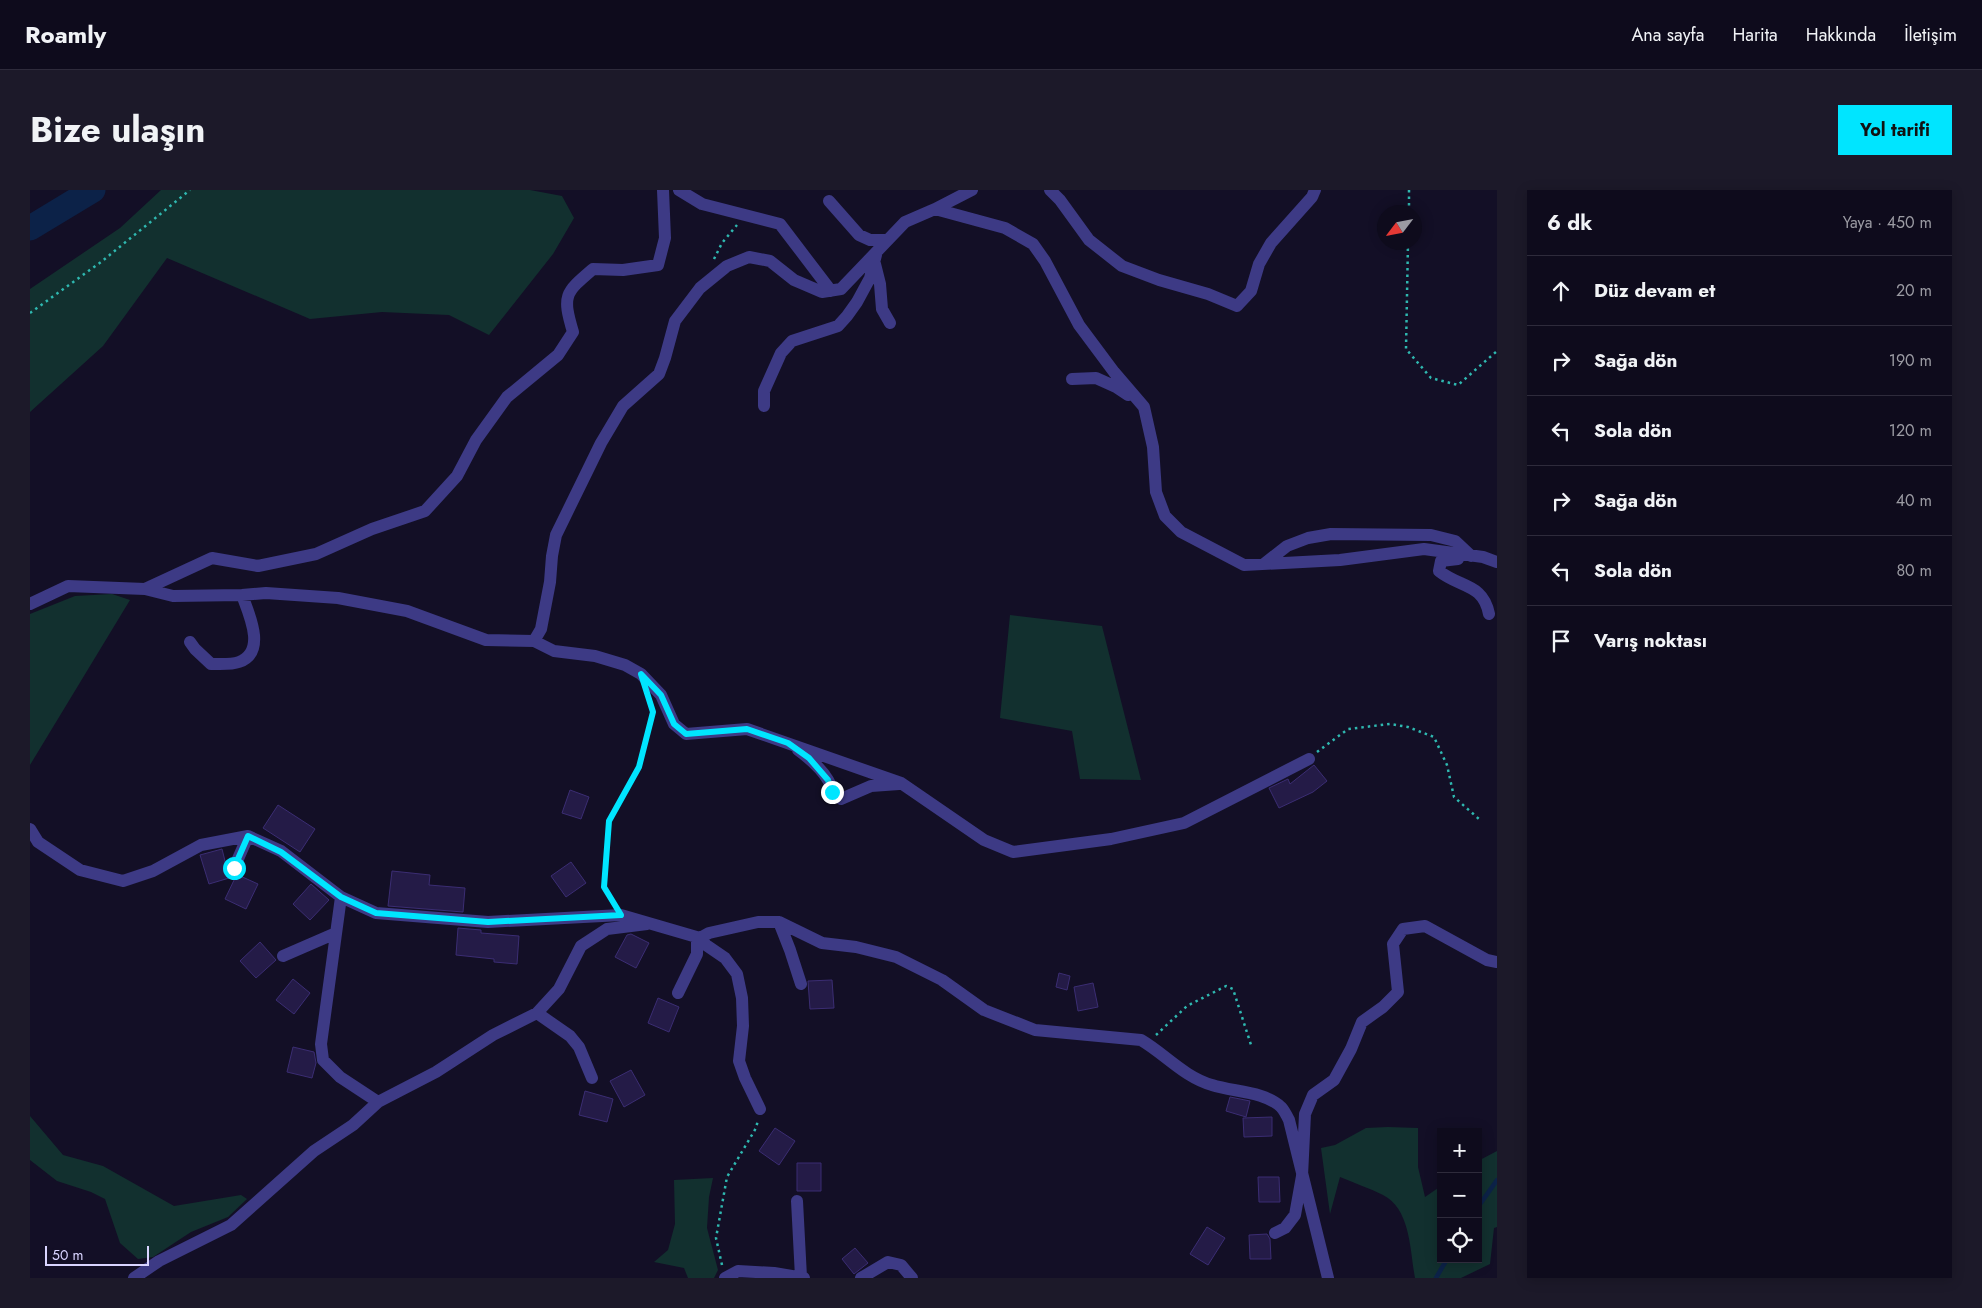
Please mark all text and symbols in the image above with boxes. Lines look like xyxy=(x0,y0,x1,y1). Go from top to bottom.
text: Roamly xyxy=(25,17,106,52)
text: Ana sayfa xyxy=(1631,22,1704,48)
text: Harita xyxy=(1732,22,1778,48)
text: Hakkında xyxy=(1806,22,1876,48)
text: İletişim xyxy=(1904,22,1957,48)
text: Bize ulaşın xyxy=(30,105,205,155)
button: Yol tarifi xyxy=(1838,105,1952,155)
north arrow xyxy=(1377,205,1422,250)
text: 6 dk xyxy=(1547,208,1592,238)
text: Yaya · 450 m xyxy=(1843,211,1932,234)
icon: ahead xyxy=(1547,277,1575,305)
text: Düz devam et xyxy=(1594,277,1715,304)
text: 20 m xyxy=(1896,279,1932,302)
icon: right xyxy=(1547,347,1575,375)
text: Sağa dön xyxy=(1594,347,1678,374)
text: 190 m xyxy=(1889,349,1932,372)
icon: left xyxy=(1547,417,1575,445)
text: Sola dön xyxy=(1594,417,1672,444)
text: 120 m xyxy=(1889,419,1932,442)
icon: right xyxy=(1547,487,1575,515)
text: Sağa dön xyxy=(1594,487,1678,514)
text: 40 m xyxy=(1896,489,1932,512)
icon: left xyxy=(1547,557,1575,585)
text: Sola dön xyxy=(1594,557,1672,584)
text: 80 m xyxy=(1896,559,1932,582)
icon: arrive xyxy=(1547,627,1575,655)
text: Varış noktası xyxy=(1594,627,1707,654)
route end xyxy=(821,781,844,804)
route start xyxy=(223,857,246,880)
map controls xyxy=(1437,1128,1482,1263)
button: + xyxy=(1437,1128,1482,1173)
button: − xyxy=(1437,1173,1482,1218)
button: locate xyxy=(1437,1218,1482,1263)
scale bar xyxy=(45,1243,149,1266)
text: 50 m xyxy=(52,1245,83,1265)

